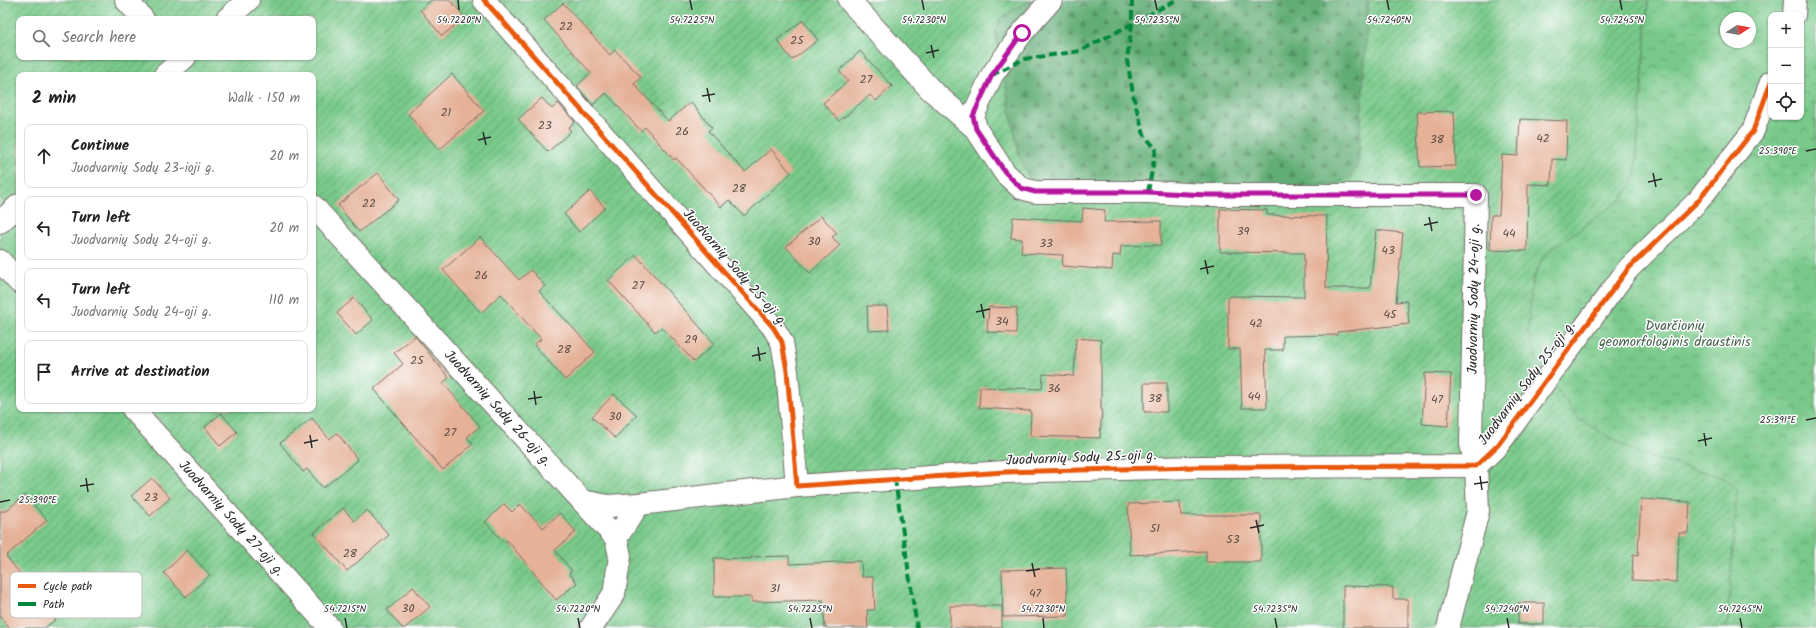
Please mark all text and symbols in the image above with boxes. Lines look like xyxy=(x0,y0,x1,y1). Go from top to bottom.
text: 54.7220°N xyxy=(437,12,482,28)
text: 54.7225°N xyxy=(669,12,715,28)
text: 54.7230°N xyxy=(902,12,946,28)
text: 54.7235°N xyxy=(1135,12,1180,28)
text: 54.7240°N xyxy=(1367,12,1411,28)
text: 54.7245°N xyxy=(1600,12,1645,28)
north arrow xyxy=(1720,12,1756,48)
map controls xyxy=(1768,12,1804,120)
button: + xyxy=(1768,12,1804,48)
search box xyxy=(16,16,316,60)
house number: 22 xyxy=(559,17,573,36)
route start xyxy=(1013,24,1031,42)
text: Search here xyxy=(62,26,136,50)
icon: search xyxy=(30,27,52,49)
house number: 25 xyxy=(790,31,805,50)
button: − xyxy=(1768,48,1804,84)
house number: 27 xyxy=(860,70,873,89)
button: locate xyxy=(1768,84,1804,120)
text: 2 min xyxy=(32,85,76,112)
text: Walk · 150 m xyxy=(228,88,300,109)
house number: 21 xyxy=(441,103,452,122)
house number: 23 xyxy=(538,116,552,135)
house number: 26 xyxy=(675,122,689,141)
house number: 42 xyxy=(1536,129,1550,148)
house number: 38 xyxy=(1430,130,1445,149)
text: Continue xyxy=(71,134,129,158)
text: 25.390°E xyxy=(1759,143,1798,159)
icon: ahead xyxy=(33,145,55,167)
text: 20 m xyxy=(269,146,299,167)
text: Juodvarnių Sodų 23-ioji g. xyxy=(71,158,215,179)
house number: 28 xyxy=(732,179,747,198)
route end xyxy=(1467,186,1485,204)
house number: 22 xyxy=(362,194,376,213)
street label: Juodvarnių Sodų 25-oji g. xyxy=(677,204,793,332)
text: Turn left xyxy=(71,206,131,230)
icon: left xyxy=(33,217,55,239)
text: 20 m xyxy=(269,218,299,239)
house number: 39 xyxy=(1237,222,1249,241)
street label: Juodvarnių Sodų 24-oji g. xyxy=(1462,223,1486,375)
house number: 44 xyxy=(1502,224,1516,243)
text: Juodvarnių Sodų 24-oji g. xyxy=(71,230,211,251)
house number: 30 xyxy=(808,232,820,251)
house number: 33 xyxy=(1039,234,1053,253)
house number: 43 xyxy=(1381,241,1395,260)
house number: 26 xyxy=(474,266,488,285)
house number: 27 xyxy=(632,276,645,295)
text: Turn left xyxy=(71,278,131,302)
icon: left xyxy=(33,289,55,311)
text: 110 m xyxy=(269,290,299,311)
text: Juodvarnių Sodų 24-oji g. xyxy=(71,302,211,323)
house number: 45 xyxy=(1383,305,1398,324)
house number: 34 xyxy=(995,312,1009,331)
house number: 42 xyxy=(1249,314,1263,333)
park label: Dvarčionių geomorfologinis draustinis xyxy=(1598,315,1751,353)
street label: Juodvarnių Sodų 25-oji g. xyxy=(1473,316,1581,450)
house number: 29 xyxy=(685,330,698,349)
house number: 28 xyxy=(557,340,572,359)
street label: Juodvarnių Sodų 26-oji g. xyxy=(439,345,557,472)
house number: 25 xyxy=(410,351,425,370)
text: Arrive at destination xyxy=(71,360,210,384)
icon: arrive xyxy=(33,361,55,383)
house number: 36 xyxy=(1047,379,1061,398)
house number: 44 xyxy=(1247,387,1261,406)
house number: 38 xyxy=(1148,389,1163,408)
house number: 47 xyxy=(1431,390,1444,409)
house number: 30 xyxy=(609,407,621,426)
text: 25.391°E xyxy=(1760,412,1797,428)
house number: 27 xyxy=(444,423,457,442)
street label: Juodvarnių Sodų 25-oji g. xyxy=(1005,444,1157,472)
street label: Juodvarnių Sodų 27-oji g. xyxy=(173,455,290,581)
house number: 23 xyxy=(144,488,158,507)
text: 25.390°E xyxy=(19,492,58,508)
house number: 51 xyxy=(1150,519,1160,538)
house number: 53 xyxy=(1226,530,1240,549)
house number: 28 xyxy=(343,544,358,563)
legend xyxy=(10,572,142,618)
text: Cycle path xyxy=(43,578,92,596)
house number: 31 xyxy=(770,579,781,598)
house number: 47 xyxy=(1029,584,1042,603)
text: Path xyxy=(43,596,64,614)
house number: 30 xyxy=(402,599,414,618)
text: 54.7215°N xyxy=(324,601,366,617)
text: 54.7220°N xyxy=(556,601,601,617)
text: 54.7225°N xyxy=(787,601,833,617)
text: 54.7230°N xyxy=(1021,601,1065,617)
text: 54.7235°N xyxy=(1253,601,1298,617)
text: 54.7240°N xyxy=(1485,601,1529,617)
text: 54.7245°N xyxy=(1718,601,1763,617)

